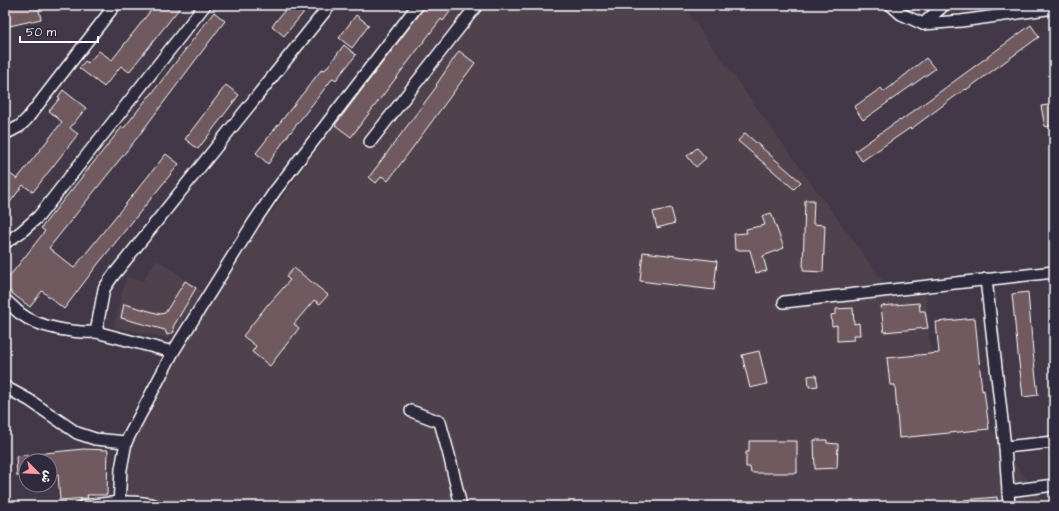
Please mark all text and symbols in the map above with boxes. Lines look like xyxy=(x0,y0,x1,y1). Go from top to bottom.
scale bar xyxy=(20,18,98,44)
text: 50 m xyxy=(26,24,57,41)
north arrow xyxy=(18,453,58,493)
text: ش xyxy=(37,468,56,485)

